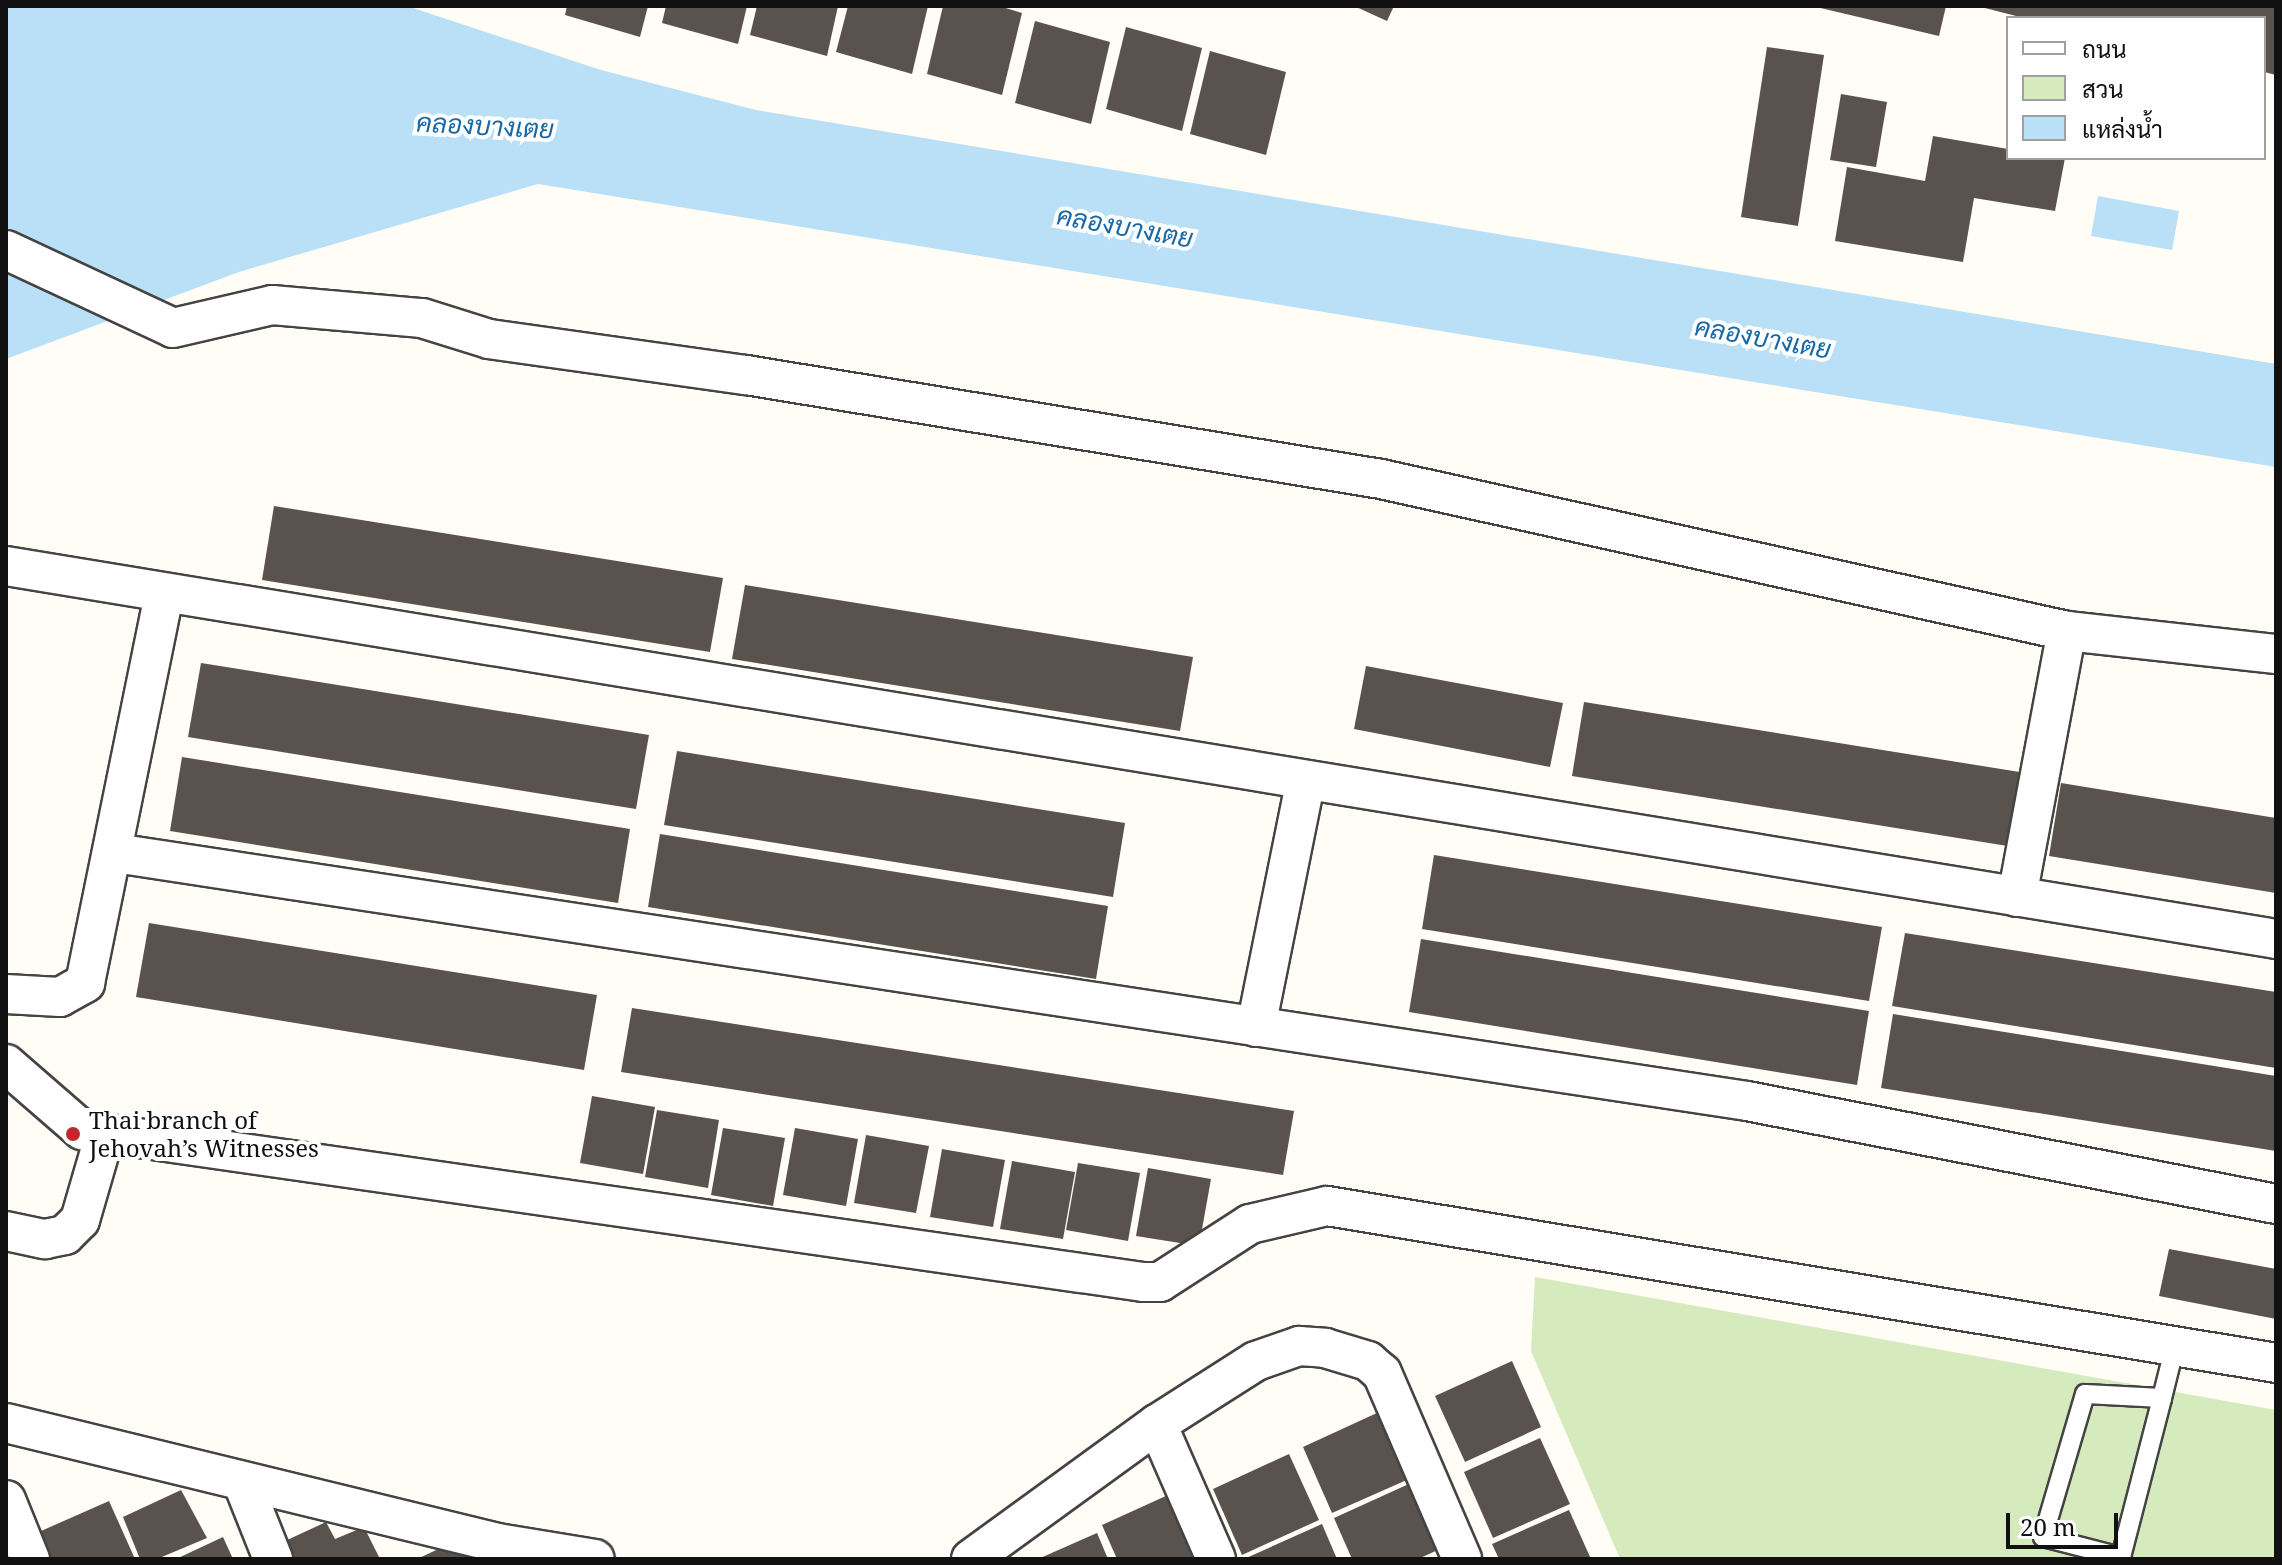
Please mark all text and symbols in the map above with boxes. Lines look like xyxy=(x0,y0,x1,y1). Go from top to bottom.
legend xyxy=(2006,16,2266,160)
text: ถนน xyxy=(2082,32,2127,65)
text: สวน xyxy=(2082,72,2124,105)
water label: คลองบางเตย xyxy=(415,107,555,145)
text: แหล่งน้ำ xyxy=(2082,112,2163,145)
water label: คลองบางเตย xyxy=(1054,200,1196,254)
water label: คลองบางเตย xyxy=(1692,311,1834,365)
place label: Thai branch of Jehovah’s Witnesses xyxy=(89,1106,319,1162)
marker: Thai branch of Jehovah’s Witnesses xyxy=(64,1125,82,1143)
scale bar xyxy=(2010,1497,2122,1547)
text: 20 m xyxy=(2020,1510,2076,1543)

